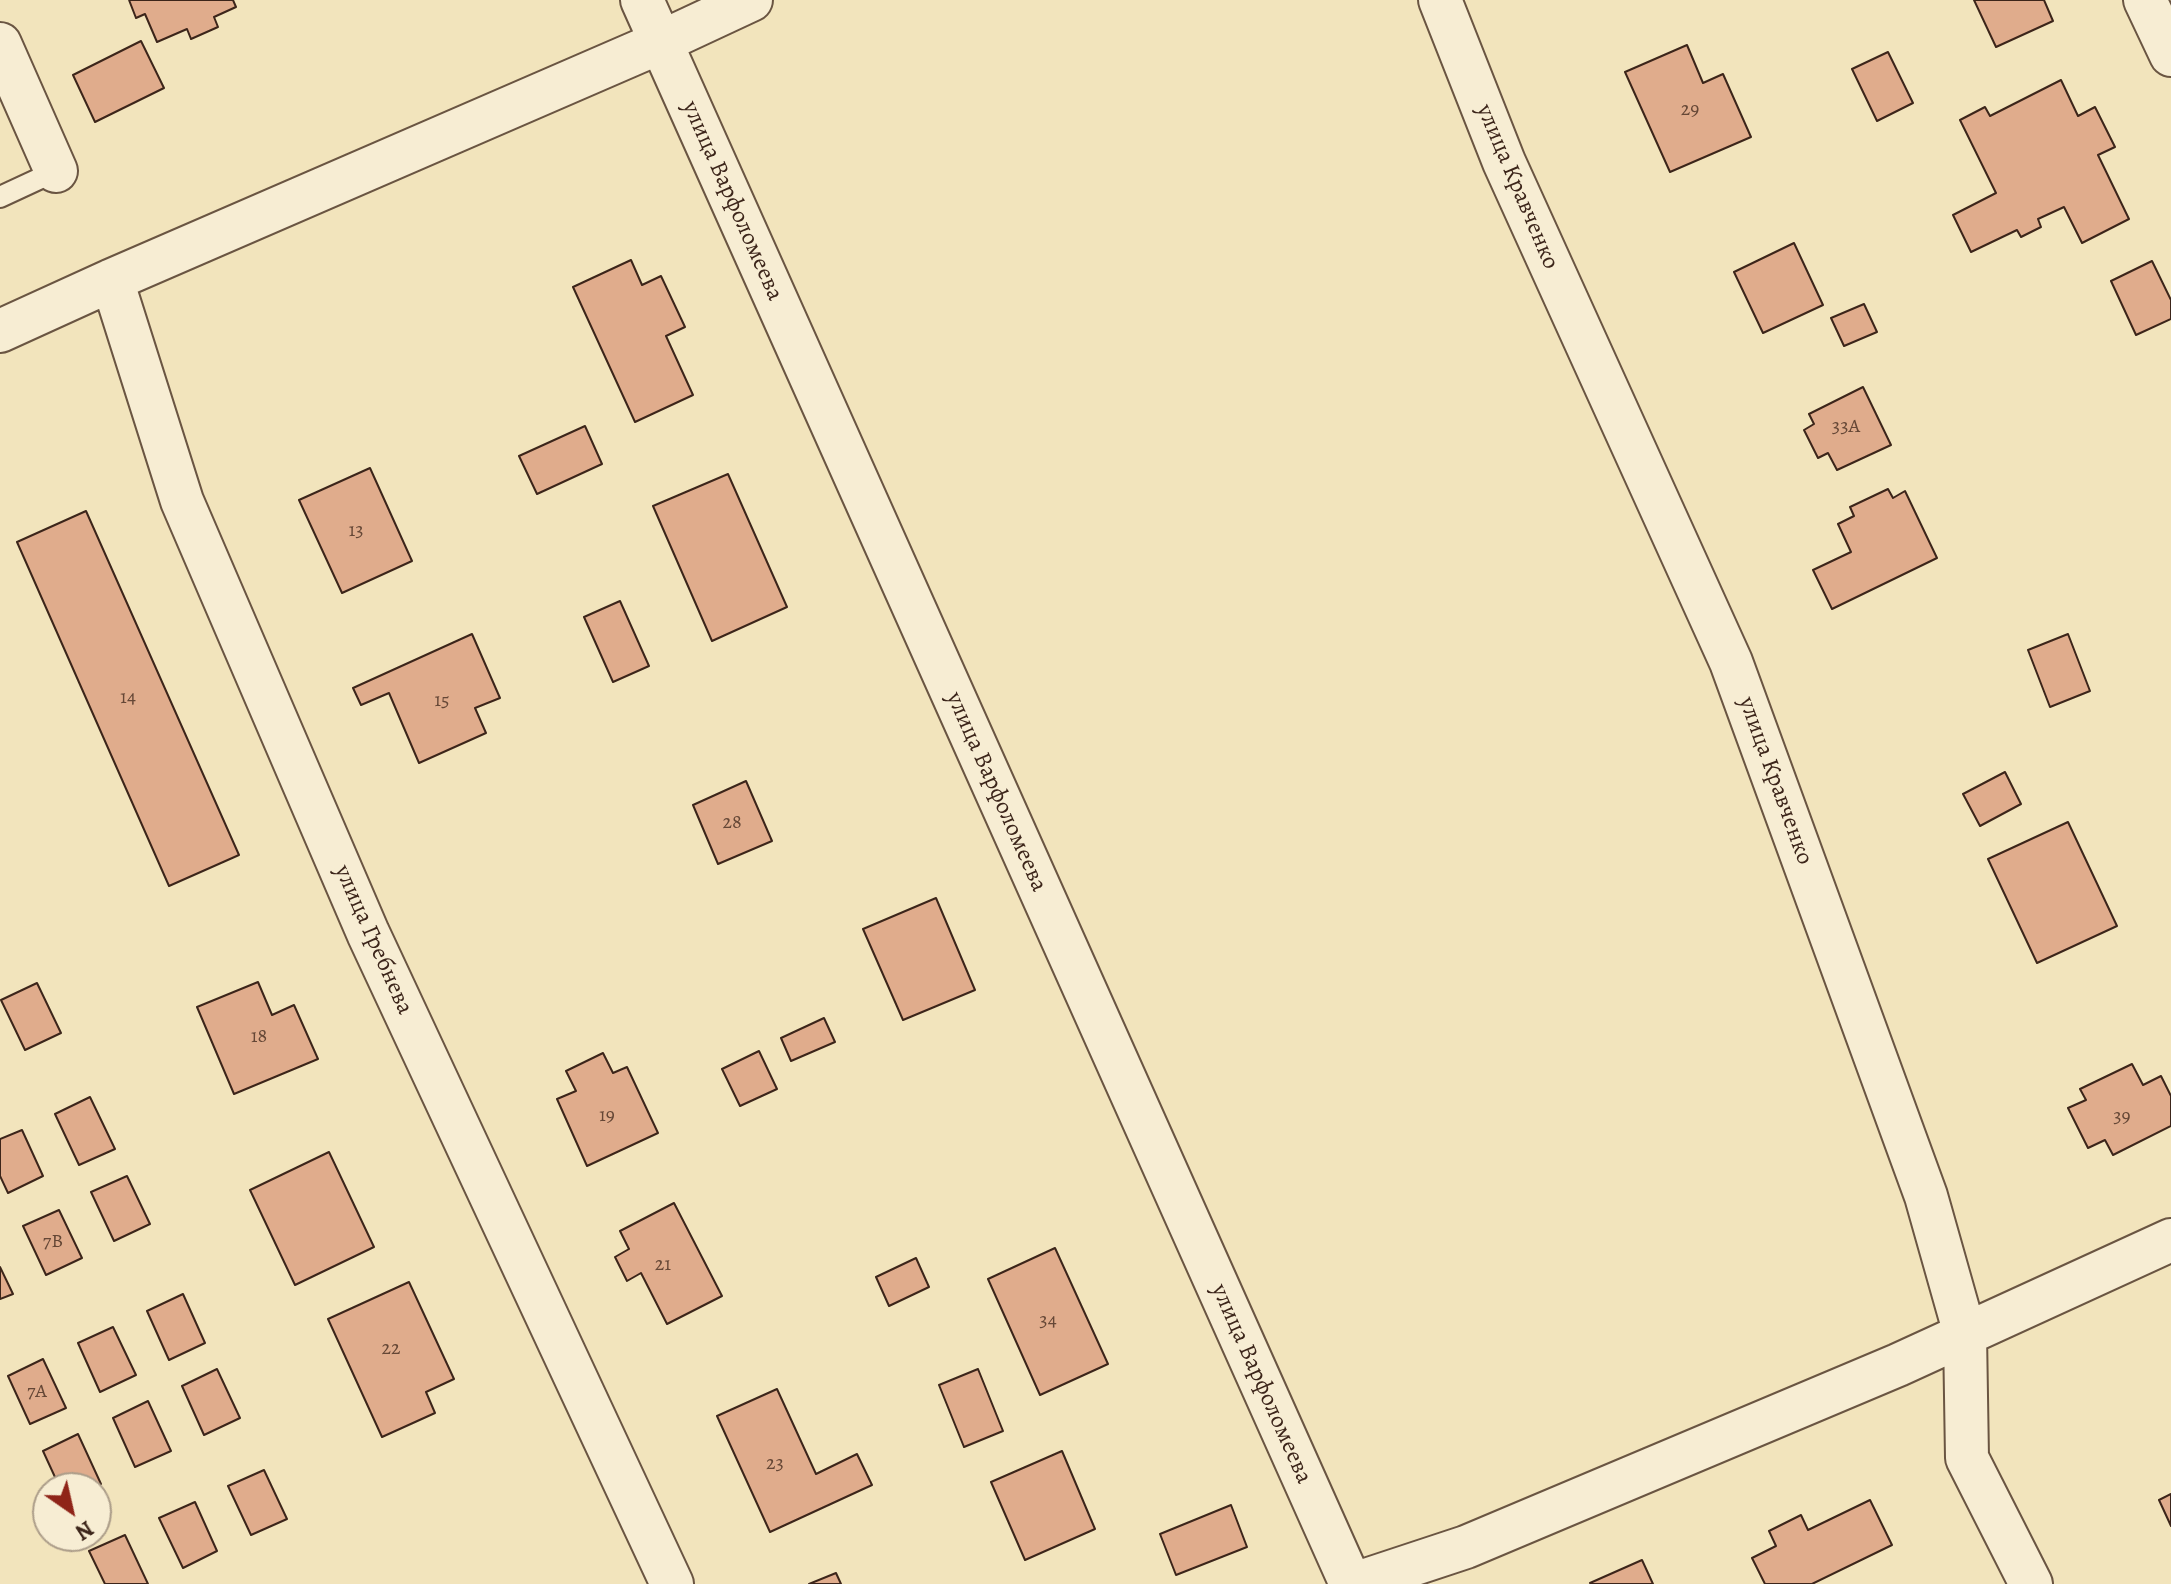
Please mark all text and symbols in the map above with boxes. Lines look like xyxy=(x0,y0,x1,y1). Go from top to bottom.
street label: улица Варфоломеева xyxy=(675,97,789,305)
house number: 29 xyxy=(1681,98,1699,122)
street label: улица Кравченко xyxy=(1469,100,1565,274)
house number: 33А xyxy=(1832,415,1860,439)
house number: 13 xyxy=(348,519,364,543)
house number: 14 xyxy=(120,686,136,710)
street label: улица Варфоломеева xyxy=(939,688,1053,896)
house number: 15 xyxy=(434,689,450,713)
street label: улица Кравченко xyxy=(1731,693,1819,869)
house number: 28 xyxy=(722,811,742,835)
street label: улица Гребнева xyxy=(327,861,419,1019)
house number: 18 xyxy=(251,1025,267,1049)
house number: 19 xyxy=(599,1104,615,1128)
house number: 39 xyxy=(2113,1105,2131,1129)
house number: 7В xyxy=(43,1230,63,1254)
house number: 21 xyxy=(655,1253,671,1277)
street label: улица Варфоломеева xyxy=(1204,1280,1318,1488)
house number: 34 xyxy=(1039,1309,1057,1333)
house number: 22 xyxy=(382,1337,400,1361)
house number: 7А xyxy=(27,1380,47,1404)
house number: 23 xyxy=(766,1452,784,1476)
north arrow xyxy=(32,1472,112,1552)
text: N xyxy=(69,1513,99,1547)

